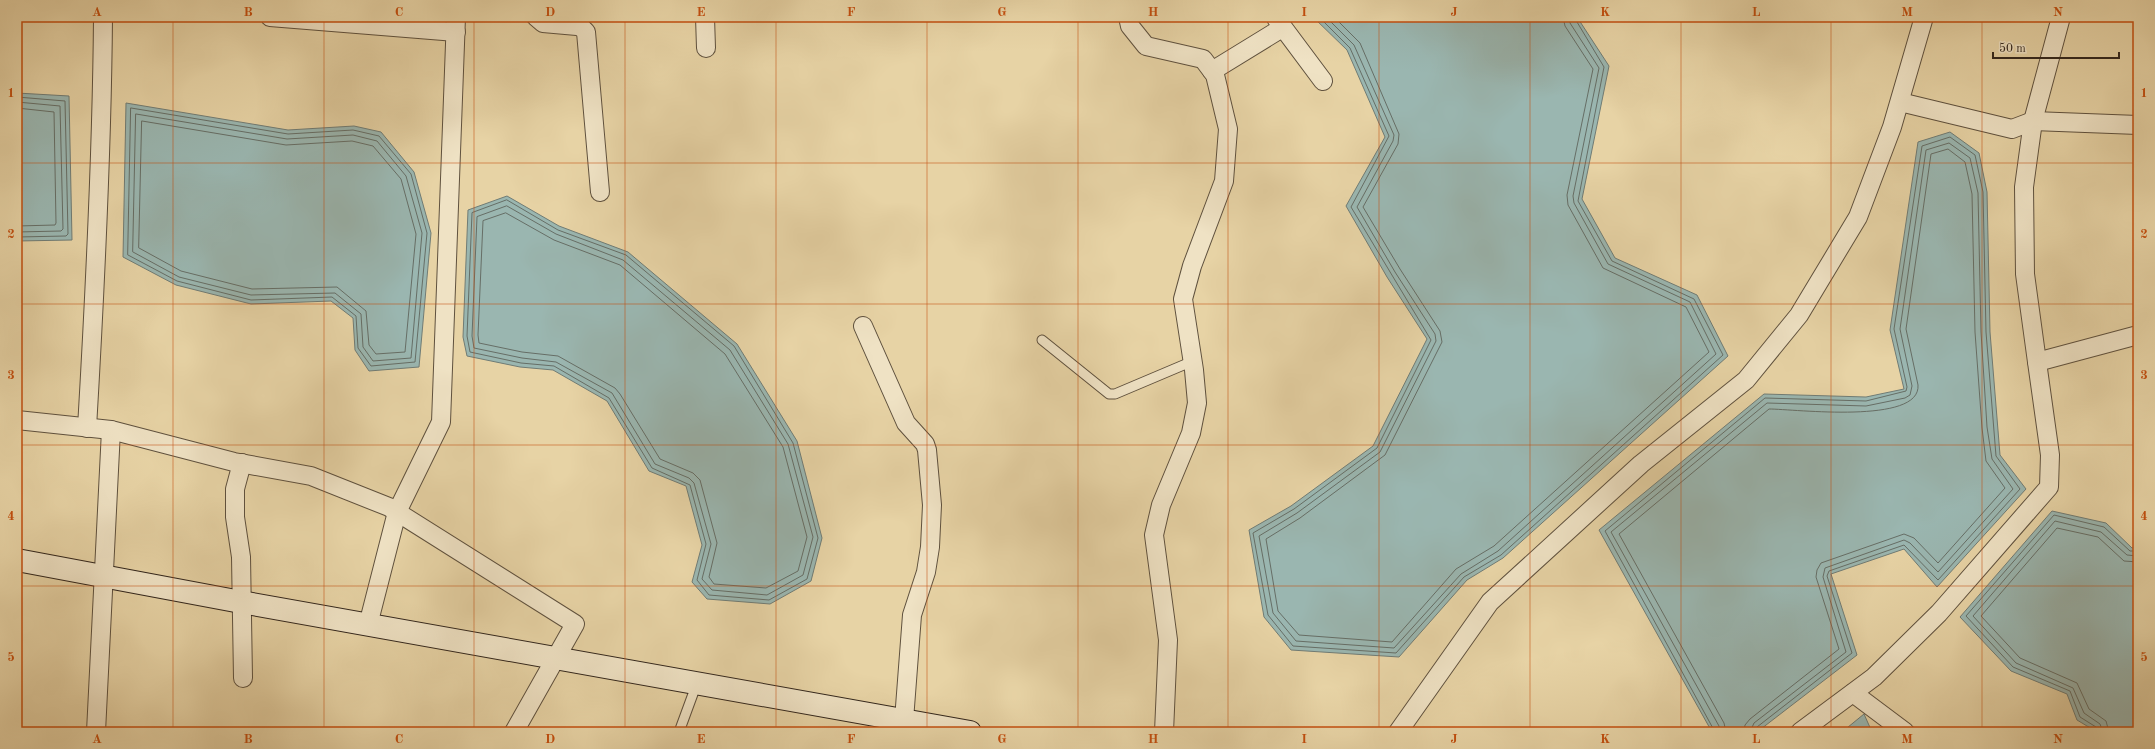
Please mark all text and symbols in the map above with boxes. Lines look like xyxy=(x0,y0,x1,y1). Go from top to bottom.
text: A xyxy=(92,6,102,19)
text: B xyxy=(243,6,253,19)
text: C xyxy=(395,6,403,19)
text: D xyxy=(545,6,555,19)
text: E xyxy=(697,6,706,19)
text: F xyxy=(847,6,856,19)
text: G xyxy=(997,6,1007,19)
text: H xyxy=(1148,6,1159,19)
text: I xyxy=(1301,6,1307,19)
text: J xyxy=(1450,6,1458,19)
text: K xyxy=(1600,6,1610,19)
text: L xyxy=(1752,6,1761,19)
text: M xyxy=(1901,6,1913,19)
text: N xyxy=(2053,6,2063,19)
scale bar xyxy=(1993,34,2119,60)
text: 50 m xyxy=(1999,42,2026,55)
text: 1 xyxy=(7,87,15,100)
text: 1 xyxy=(2140,87,2148,100)
text: 2 xyxy=(7,228,15,241)
text: 2 xyxy=(2140,228,2148,241)
text: 3 xyxy=(7,369,15,382)
text: 3 xyxy=(2140,369,2148,382)
text: 4 xyxy=(7,510,15,523)
text: 4 xyxy=(2140,510,2148,523)
text: 5 xyxy=(7,651,15,664)
text: 5 xyxy=(2140,651,2148,664)
text: A xyxy=(92,733,102,746)
text: B xyxy=(243,733,253,746)
text: C xyxy=(395,733,403,746)
text: D xyxy=(545,733,555,746)
text: E xyxy=(697,733,706,746)
text: F xyxy=(847,733,856,746)
text: G xyxy=(997,733,1007,746)
text: H xyxy=(1148,733,1159,746)
text: I xyxy=(1301,733,1307,746)
text: J xyxy=(1450,733,1458,746)
text: K xyxy=(1600,733,1610,746)
text: L xyxy=(1752,733,1761,746)
text: M xyxy=(1901,733,1913,746)
text: N xyxy=(2053,733,2063,746)

